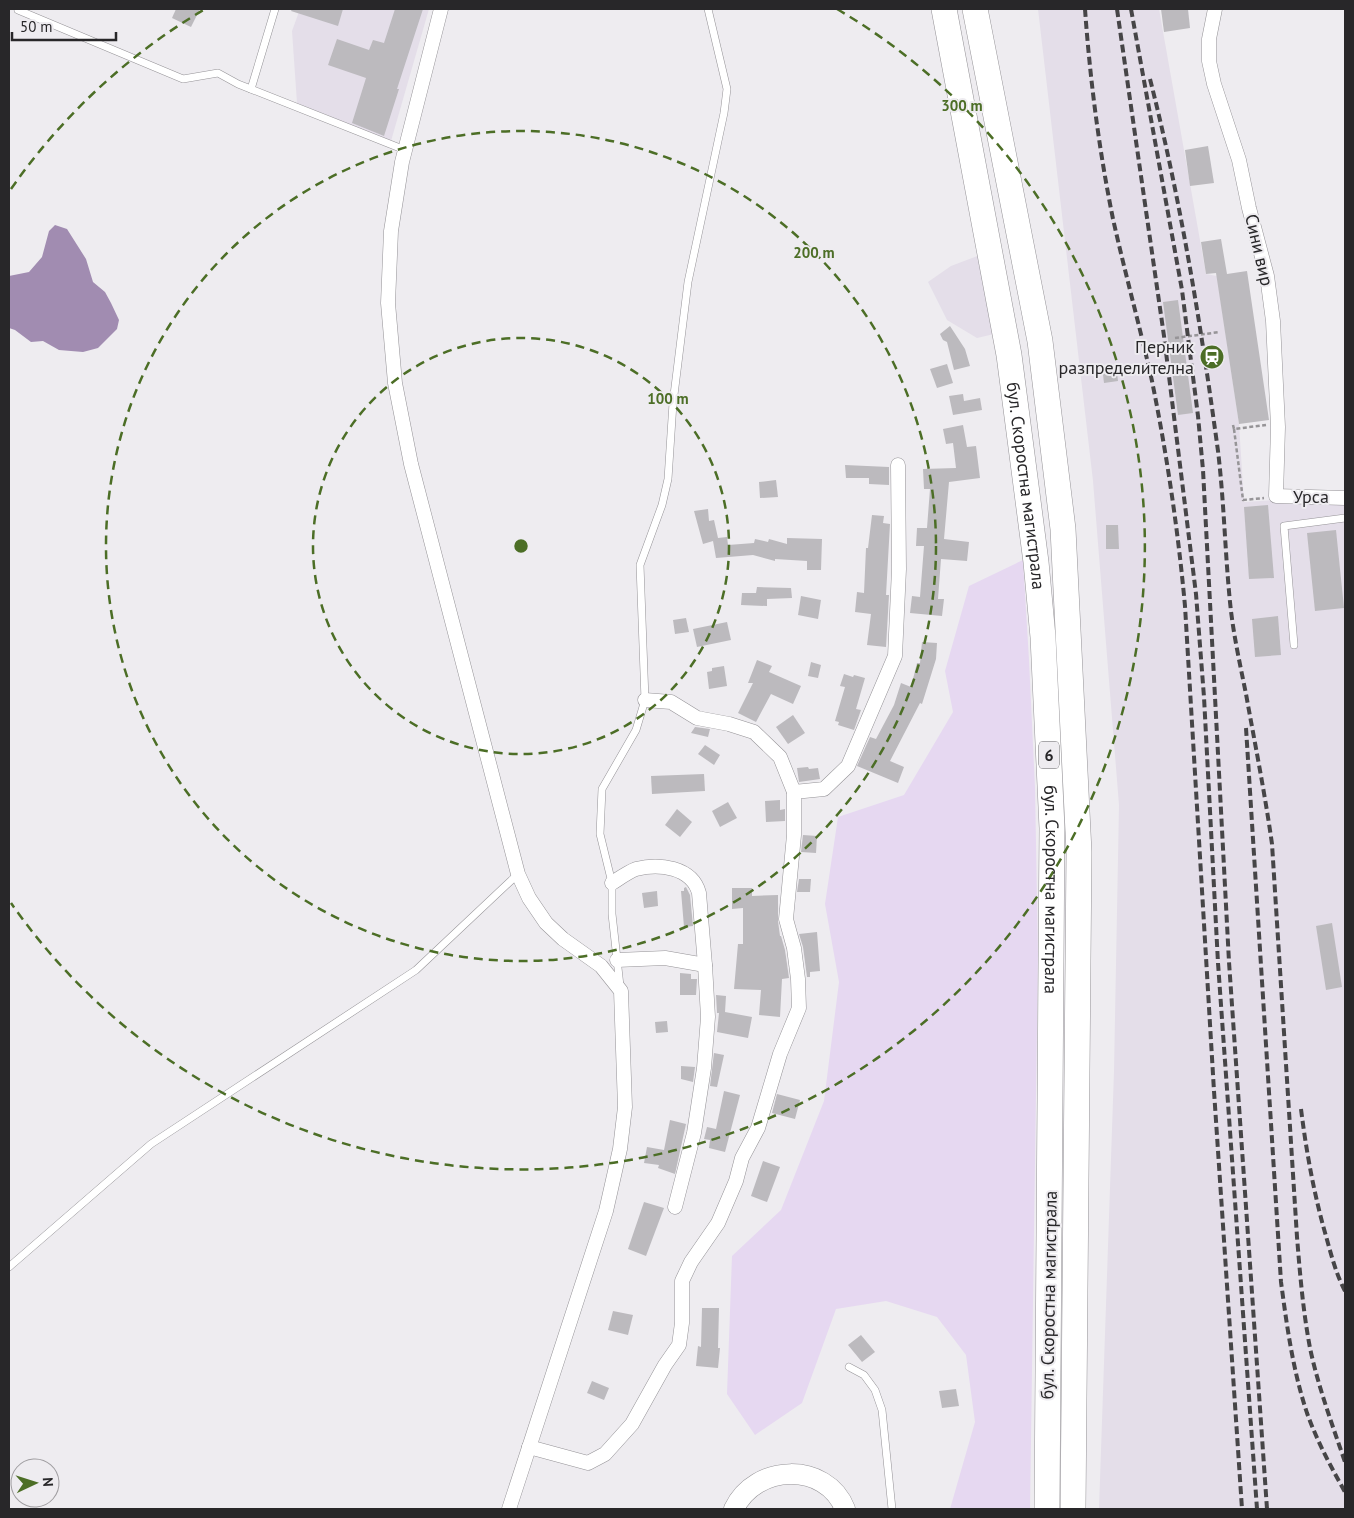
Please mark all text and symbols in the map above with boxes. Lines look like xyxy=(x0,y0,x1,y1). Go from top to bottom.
scale bar xyxy=(12,10,116,42)
text: 50 m xyxy=(20,17,53,36)
text: 300 m xyxy=(941,96,983,115)
street label: Сини вир xyxy=(1240,212,1279,288)
text: 200 m xyxy=(793,243,835,262)
place label: Перник разпределителна xyxy=(1059,335,1194,379)
station icon: Перник разпределителна xyxy=(1199,344,1225,370)
street label: бул. Скоростна магистрала xyxy=(1002,381,1051,591)
text: 100 m xyxy=(647,389,689,408)
street label: Урса xyxy=(1293,485,1329,508)
centre of rings xyxy=(512,537,530,555)
road number: 6 xyxy=(1039,742,1059,768)
street label: бул. Скоростна магистрала xyxy=(1039,785,1064,994)
street label: бул. Скоростна магистрала xyxy=(1035,1190,1062,1400)
north arrow xyxy=(10,1458,60,1508)
text: N xyxy=(39,1477,57,1487)

